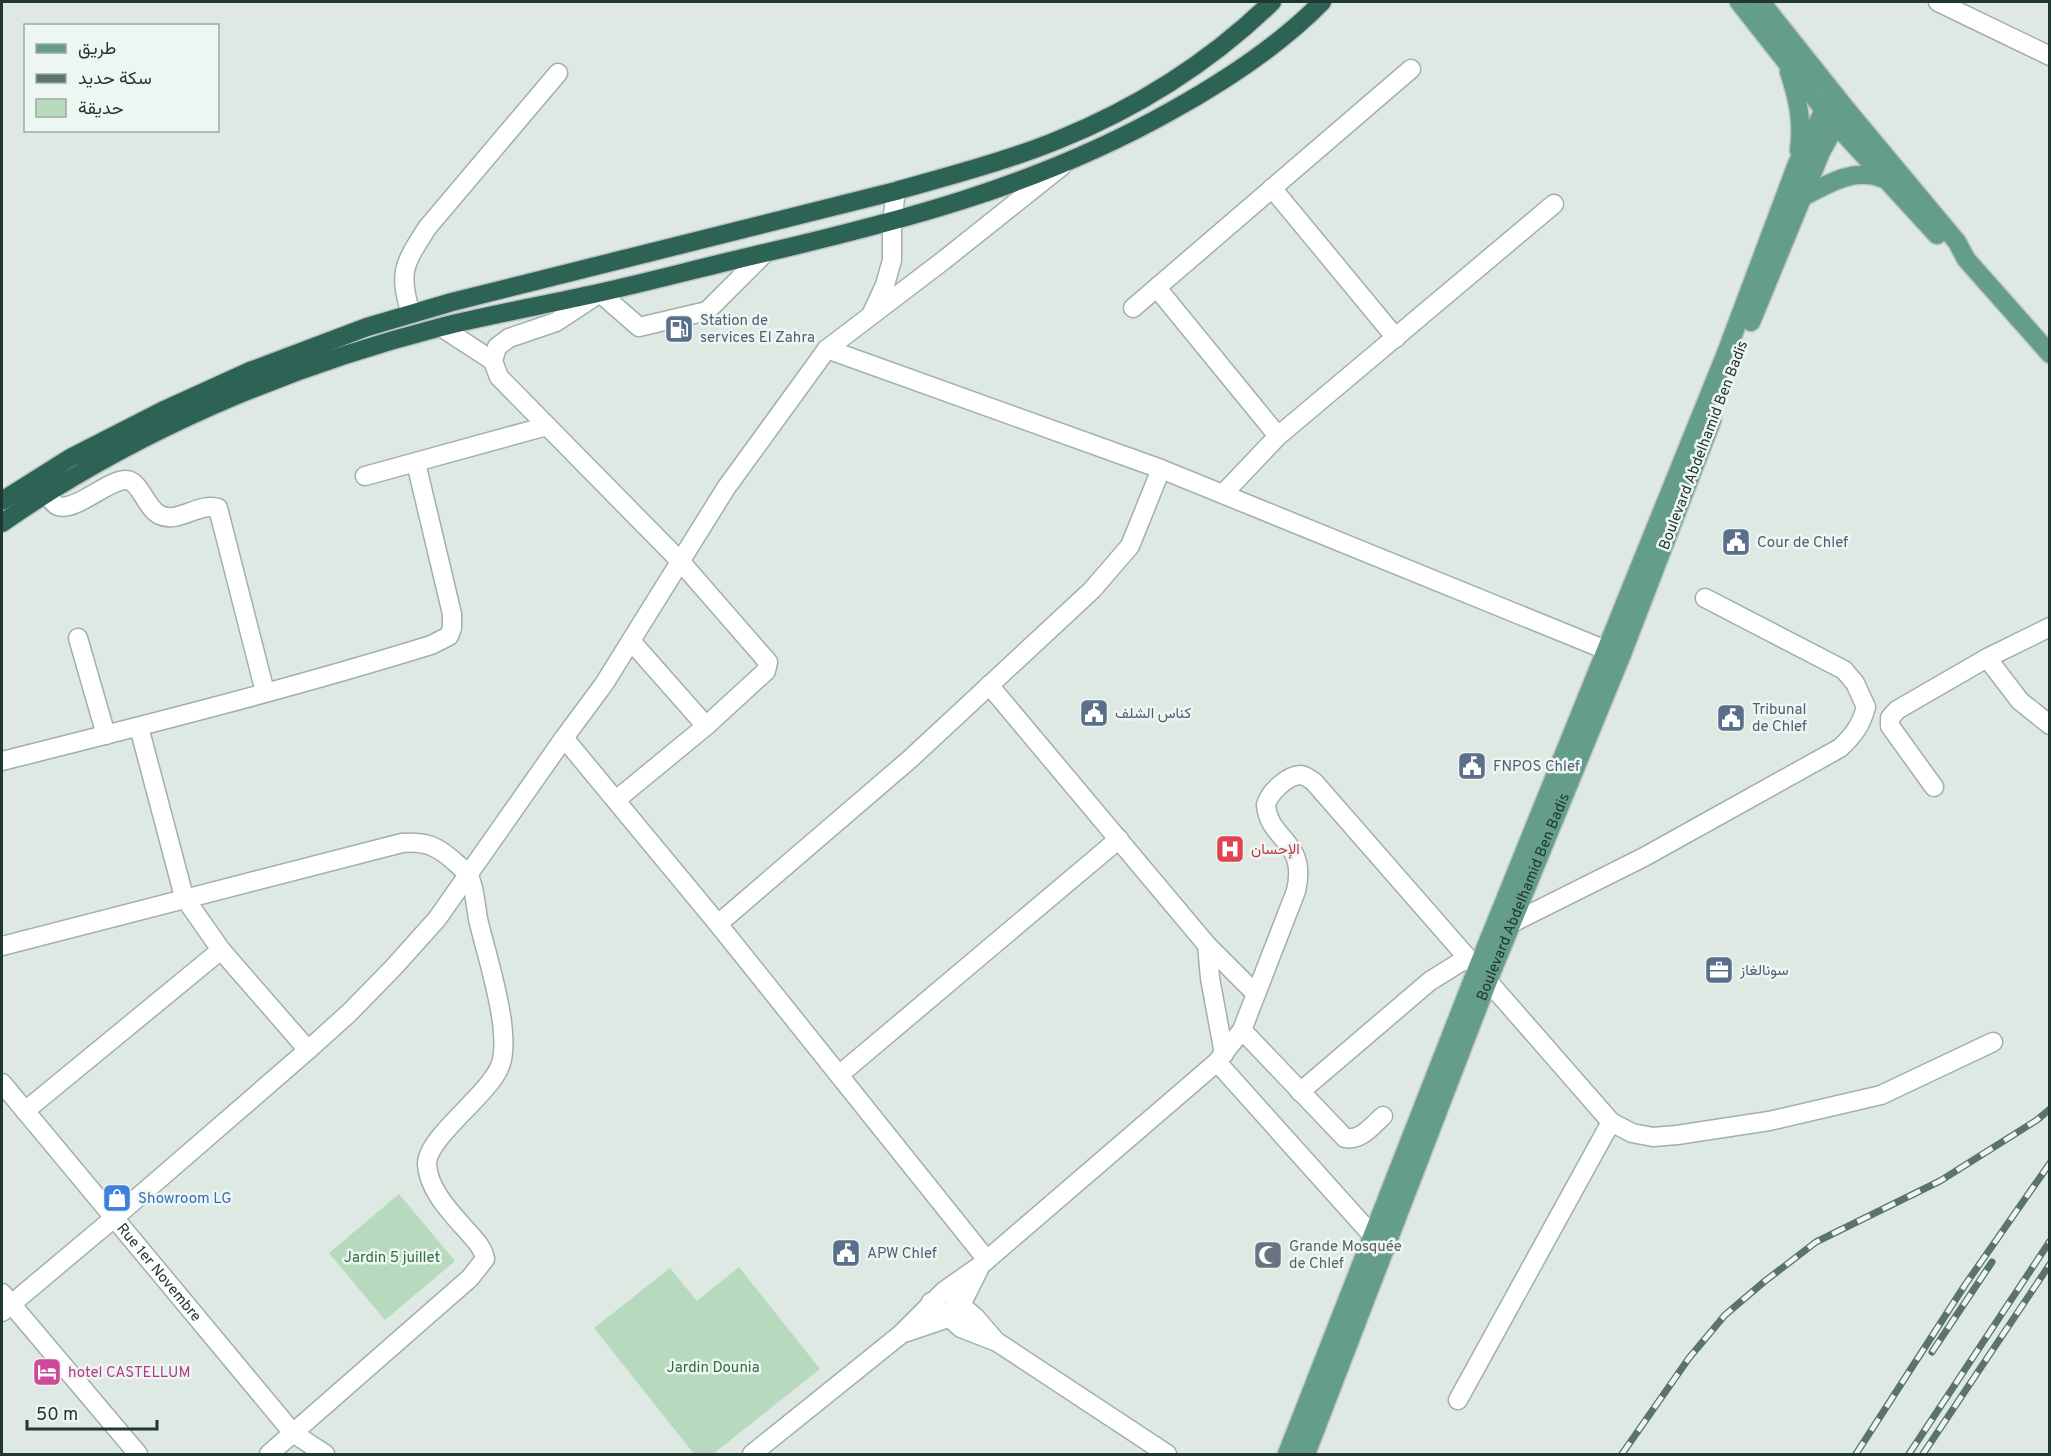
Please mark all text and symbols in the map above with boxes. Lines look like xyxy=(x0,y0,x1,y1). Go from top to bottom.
legend xyxy=(24,24,219,132)
text: طريق xyxy=(78,38,116,61)
text: سكة حديد xyxy=(78,68,152,91)
text: حديقة xyxy=(78,98,124,121)
place label: Station de services El Zahra xyxy=(700,312,815,348)
fuel station icon: Station de services El Zahra xyxy=(663,313,695,345)
street label: Boulevard Abdelhamid Ben Badis xyxy=(1656,338,1753,553)
public building icon: Cour de Chlef xyxy=(1720,526,1752,558)
place label: Cour de Chlef xyxy=(1757,534,1848,553)
public building icon: كناس الشلف xyxy=(1078,697,1110,729)
place label: Tribunal de Chlef xyxy=(1752,701,1807,737)
public building icon: Tribunal de Chlef xyxy=(1715,702,1747,734)
place label: كناس الشلف xyxy=(1115,705,1191,724)
public building icon: FNPOS Chlef xyxy=(1456,750,1488,782)
place label: FNPOS Chlef xyxy=(1493,758,1580,777)
street label: Boulevard Abdelhamid Ben Badis xyxy=(1473,790,1575,1004)
hospital icon: الإحسان xyxy=(1214,833,1246,865)
place label: الإحسان xyxy=(1251,841,1300,860)
office icon: سونالغاز xyxy=(1703,954,1735,986)
place label: سونالغاز xyxy=(1739,962,1789,981)
shop icon: Showroom LG xyxy=(101,1182,133,1214)
place label: Showroom LG xyxy=(138,1190,232,1209)
street label: Rue 1er Novembre xyxy=(112,1220,205,1326)
public building icon: APW Chlef xyxy=(830,1237,862,1269)
place label: Grande Mosquée de Chlef xyxy=(1289,1238,1402,1274)
mosque icon: Grande Mosquée de Chlef xyxy=(1252,1239,1284,1271)
place label: APW Chlef xyxy=(867,1245,937,1264)
park label: Jardin 5 juillet xyxy=(344,1249,440,1268)
hotel icon: hotel CASTELLUM xyxy=(31,1356,63,1388)
park label: Jardin Dounia xyxy=(666,1359,760,1378)
place label: hotel CASTELLUM xyxy=(68,1364,191,1383)
scale bar xyxy=(27,1393,158,1431)
text: 50 m xyxy=(36,1404,78,1427)

